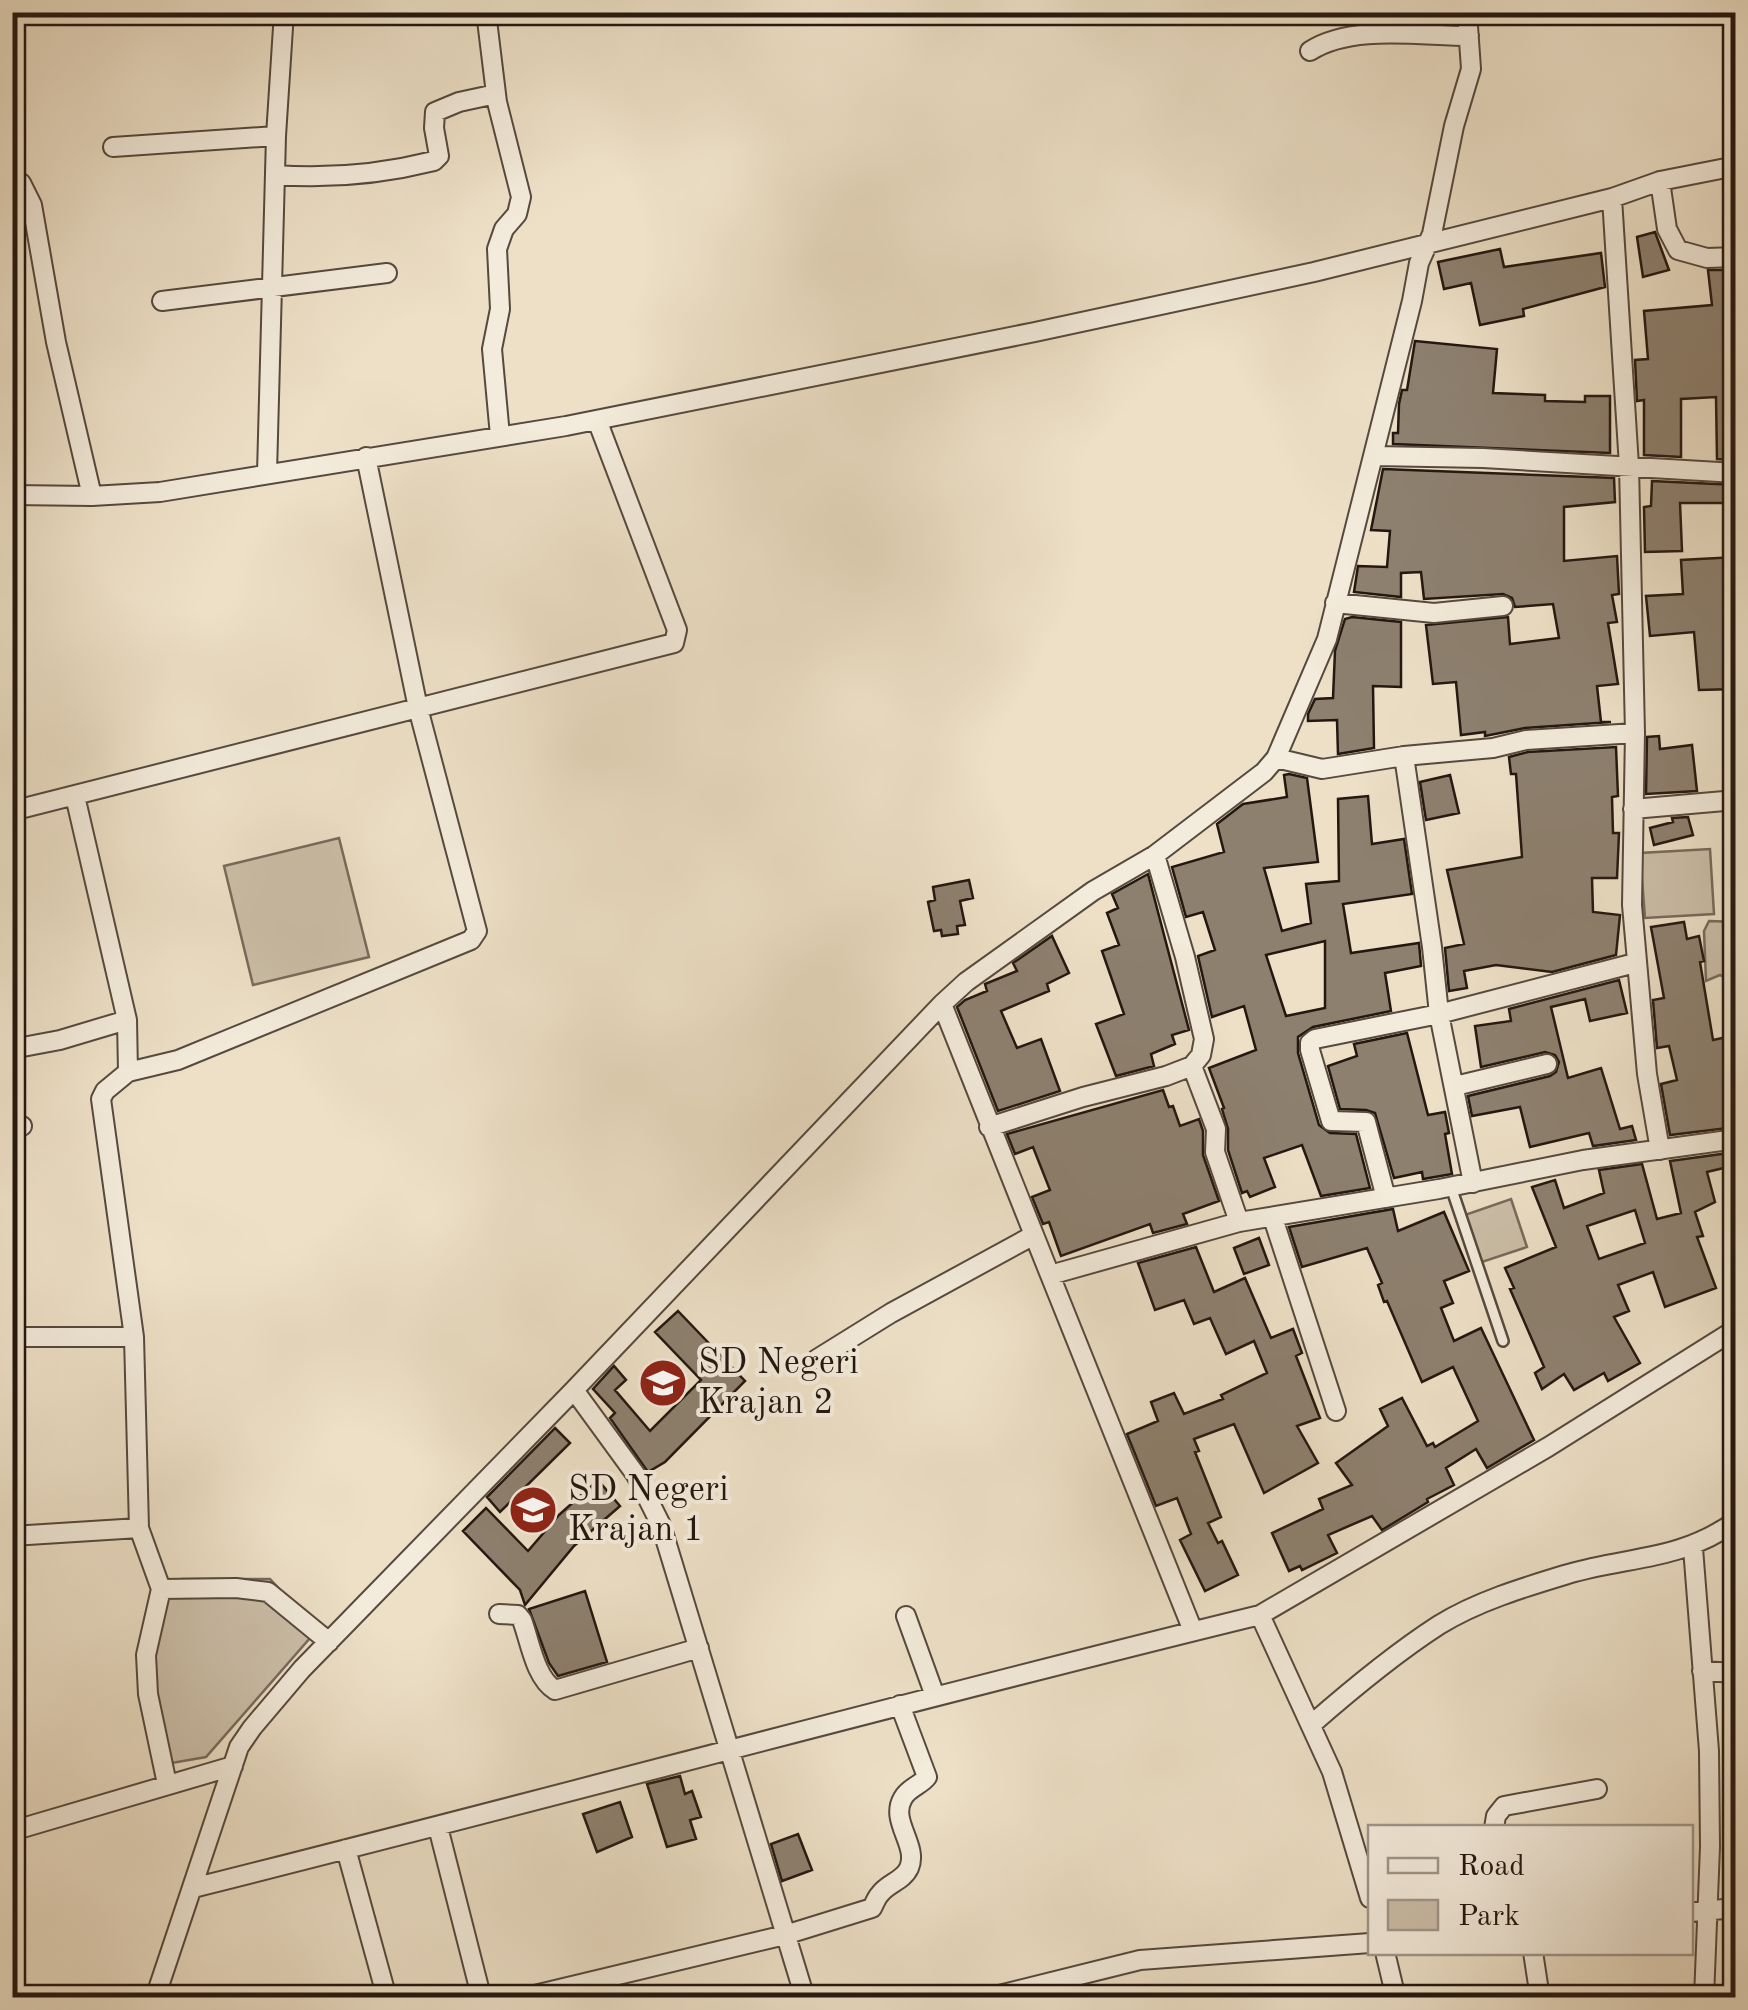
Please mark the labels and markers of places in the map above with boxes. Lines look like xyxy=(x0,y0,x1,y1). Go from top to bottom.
place label: SD Negeri Krajan 2 xyxy=(698,1346,859,1421)
school or university icon: SD Negeri Krajan 2 xyxy=(637,1357,689,1409)
place label: SD Negeri Krajan 1 xyxy=(568,1473,729,1548)
school or university icon: SD Negeri Krajan 1 xyxy=(507,1484,559,1536)

